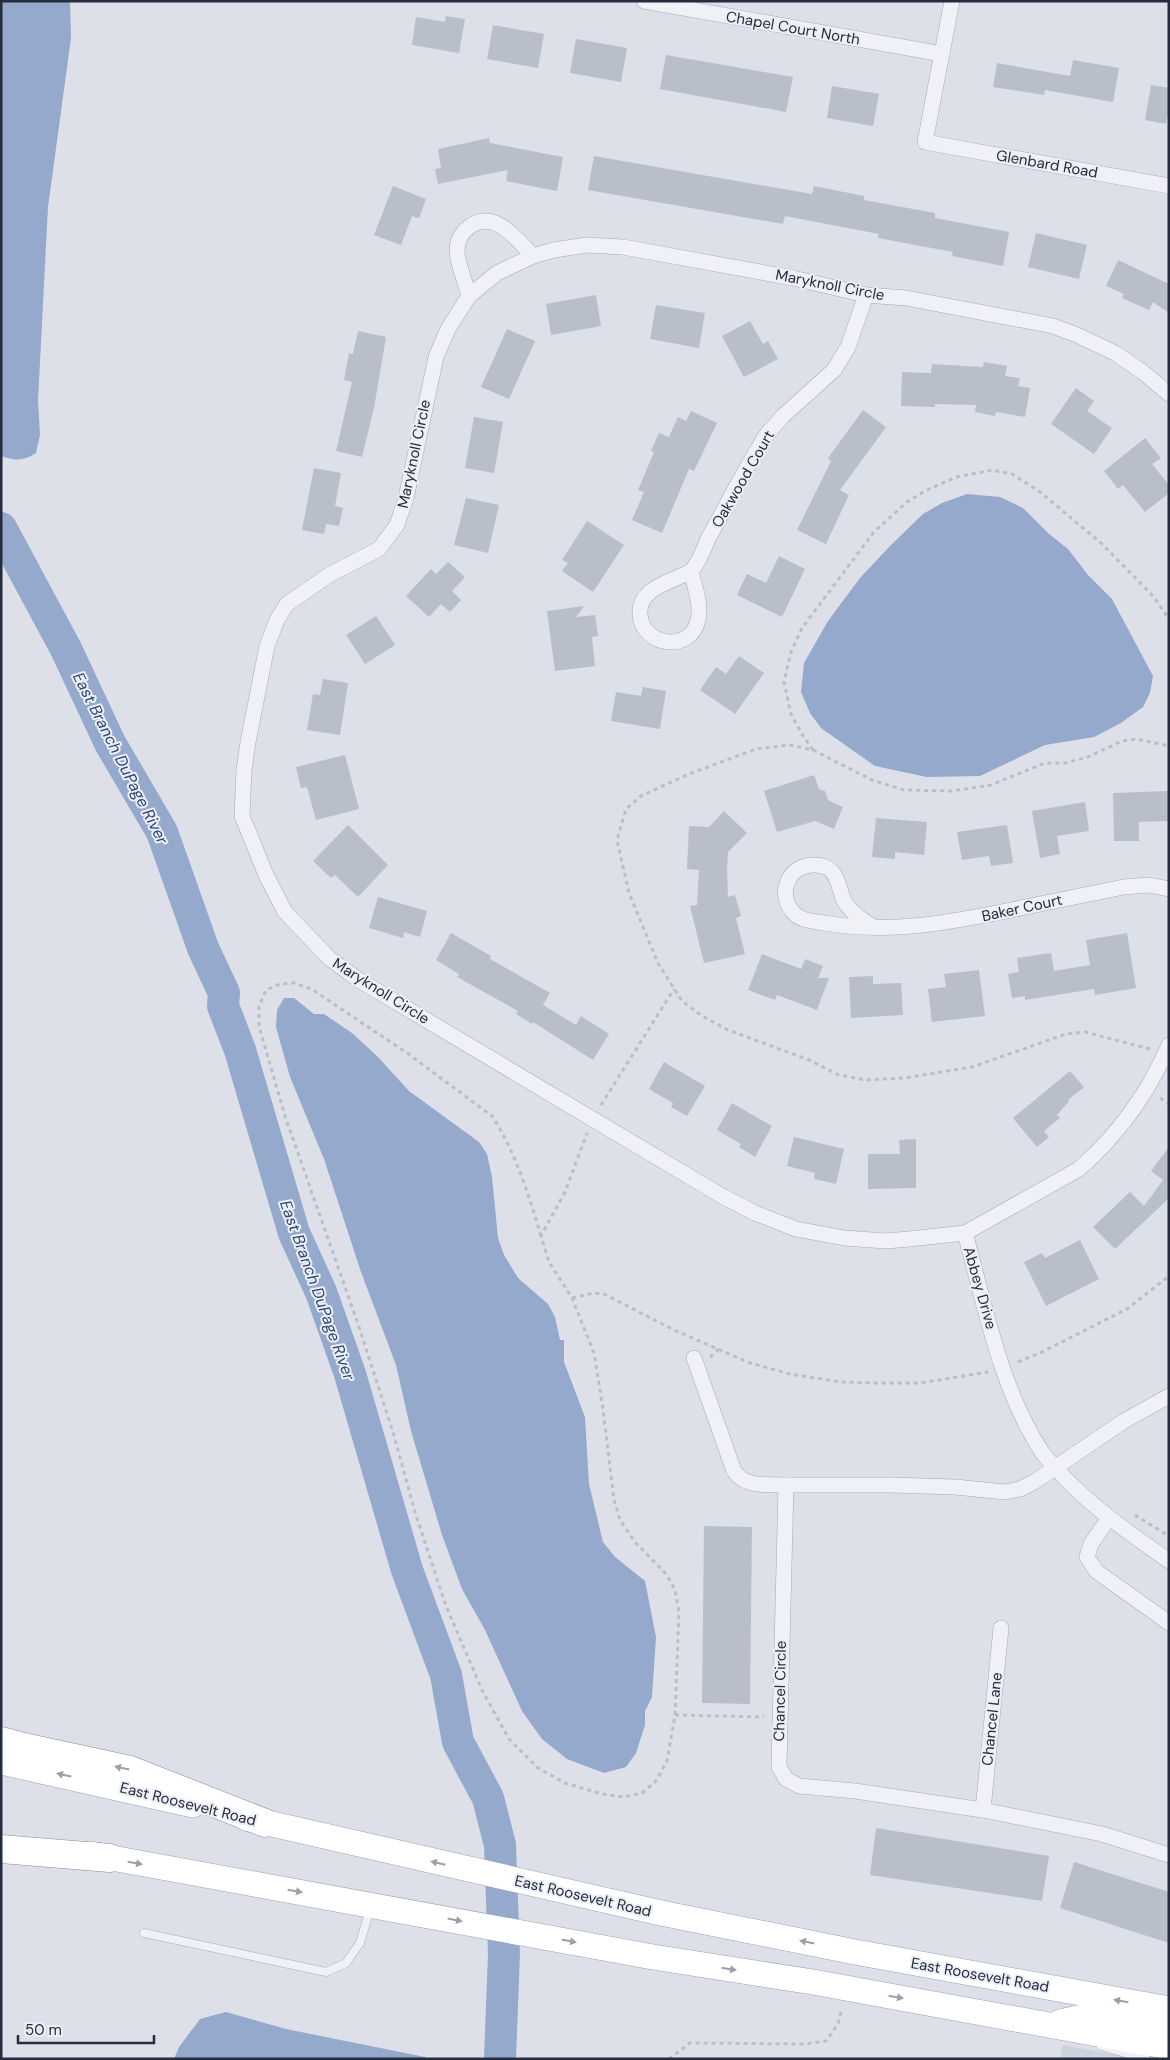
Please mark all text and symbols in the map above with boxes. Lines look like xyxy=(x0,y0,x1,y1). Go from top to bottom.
street label: Chapel Court North xyxy=(724,6,862,50)
street label: Glenbard Road xyxy=(995,145,1099,183)
street label: Maryknoll Circle xyxy=(774,265,886,305)
street label: Maryknoll Circle xyxy=(393,398,435,510)
street label: Oakwood Court xyxy=(707,427,779,531)
water label: East Branch DuPage River xyxy=(68,669,174,849)
street label: Baker Court xyxy=(980,890,1064,926)
street label: Maryknoll Circle xyxy=(329,953,433,1029)
water label: East Branch DuPage River xyxy=(275,1197,360,1384)
street label: Abbey Drive xyxy=(959,1244,1001,1332)
street label: Chancel Circle xyxy=(769,1641,791,1741)
street label: Chancel Lane xyxy=(977,1671,1007,1767)
one-way arrow xyxy=(114,1764,129,1772)
one-way arrow xyxy=(56,1771,72,1779)
street label: East Roosevelt Road xyxy=(118,1777,258,1831)
one-way arrow xyxy=(127,1859,143,1867)
one-way arrow xyxy=(430,1859,445,1867)
street label: East Roosevelt Road xyxy=(513,1871,653,1921)
one-way arrow xyxy=(287,1888,303,1896)
one-way arrow xyxy=(447,1917,463,1925)
one-way arrow xyxy=(561,1937,576,1945)
one-way arrow xyxy=(799,1937,815,1945)
street label: East Roosevelt Road xyxy=(909,1953,1051,1997)
one-way arrow xyxy=(721,1965,737,1973)
one-way arrow xyxy=(888,1994,904,2002)
one-way arrow xyxy=(1112,1996,1128,2004)
scale bar xyxy=(18,2012,154,2044)
text: 50 m xyxy=(25,2020,62,2040)

